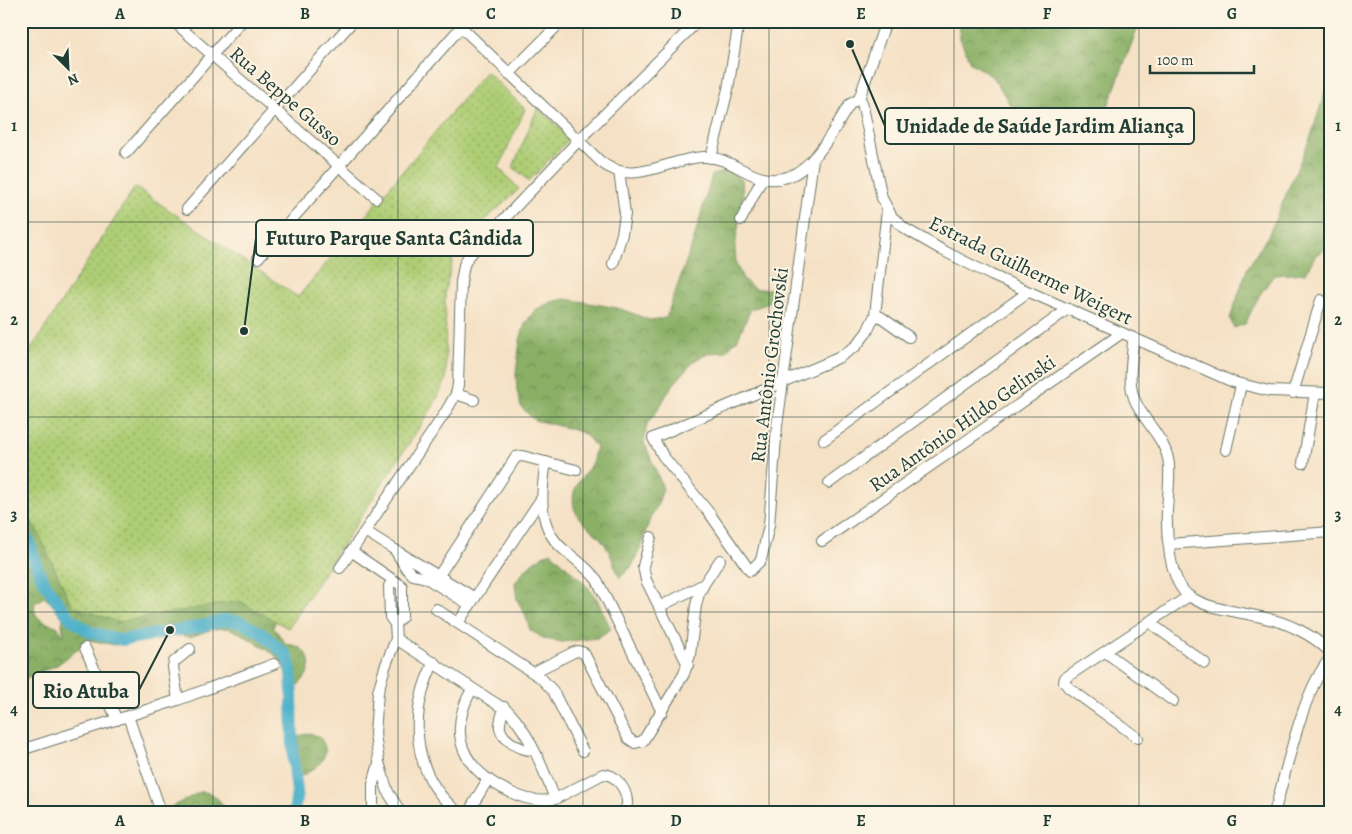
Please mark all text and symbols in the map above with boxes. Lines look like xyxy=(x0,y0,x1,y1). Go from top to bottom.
text: A xyxy=(114,3,126,25)
text: B xyxy=(300,3,310,25)
text: C xyxy=(486,3,496,25)
text: D xyxy=(670,3,682,25)
text: E xyxy=(856,3,866,25)
text: F xyxy=(1043,3,1052,25)
text: G xyxy=(1227,3,1237,25)
street label: Rua Beppe Gusso xyxy=(224,40,347,153)
north arrow xyxy=(42,42,92,92)
scale bar xyxy=(1150,42,1253,74)
text: 100 m xyxy=(1157,50,1194,70)
text: N xyxy=(65,69,82,90)
callout: Unidade de Saúde Jardim Aliança xyxy=(885,108,1194,144)
text: Unidade de Saúde Jardim Aliança xyxy=(896,112,1185,140)
text: 1 xyxy=(11,115,17,137)
text: 1 xyxy=(1335,115,1341,137)
street label: Estrada Guilherme Weigert xyxy=(924,209,1137,332)
callout: Futuro Parque Santa Cândida xyxy=(256,220,533,256)
text: Futuro Parque Santa Cândida xyxy=(265,224,523,252)
street label: Rua Antônio Grochovski xyxy=(744,266,795,464)
text: 2 xyxy=(10,309,18,331)
text: 2 xyxy=(1334,309,1342,331)
street label: Rua Antônio Hildo Gelinski xyxy=(864,349,1061,498)
text: 3 xyxy=(11,504,18,526)
text: 3 xyxy=(1335,504,1342,526)
callout: Rio Atuba xyxy=(33,672,139,708)
text: Rio Atuba xyxy=(43,677,130,705)
text: 4 xyxy=(10,699,18,721)
text: 4 xyxy=(1334,699,1342,721)
text: A xyxy=(114,810,126,832)
text: B xyxy=(300,810,310,832)
text: C xyxy=(486,810,496,832)
text: D xyxy=(670,810,682,832)
text: E xyxy=(856,810,866,832)
text: F xyxy=(1043,810,1052,832)
text: G xyxy=(1227,810,1237,832)

